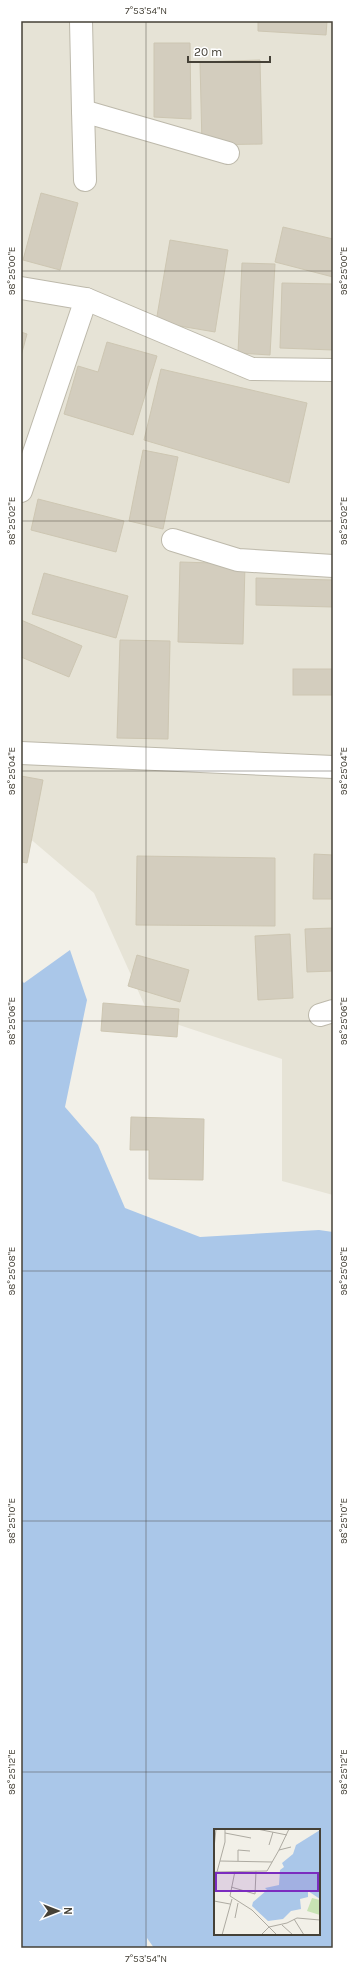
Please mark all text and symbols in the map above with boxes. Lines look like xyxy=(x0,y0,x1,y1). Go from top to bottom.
text: 7°53'54"N xyxy=(125,5,167,17)
scale bar xyxy=(188,38,270,64)
text: 20 m xyxy=(194,45,222,59)
text: 98°25'00"E xyxy=(6,247,18,295)
text: 98°25'00"E xyxy=(338,247,350,295)
text: 98°25'02"E xyxy=(6,497,18,545)
text: 98°25'02"E xyxy=(338,497,350,545)
text: 98°25'04"E xyxy=(6,747,18,795)
text: 98°25'04"E xyxy=(338,747,350,795)
text: 98°25'06"E xyxy=(6,997,18,1045)
text: 98°25'06"E xyxy=(338,997,350,1045)
text: 98°25'08"E xyxy=(6,1247,18,1295)
text: 98°25'08"E xyxy=(338,1247,350,1295)
text: 98°25'10"E xyxy=(6,1498,18,1544)
text: 98°25'10"E xyxy=(338,1498,350,1544)
text: 98°25'12"E xyxy=(6,1749,18,1795)
text: 98°25'12"E xyxy=(338,1749,350,1795)
inset map xyxy=(214,1829,320,1935)
north arrow xyxy=(38,1891,78,1931)
text: N xyxy=(61,1907,74,1915)
text: 7°53'54"N xyxy=(125,1953,167,1965)

